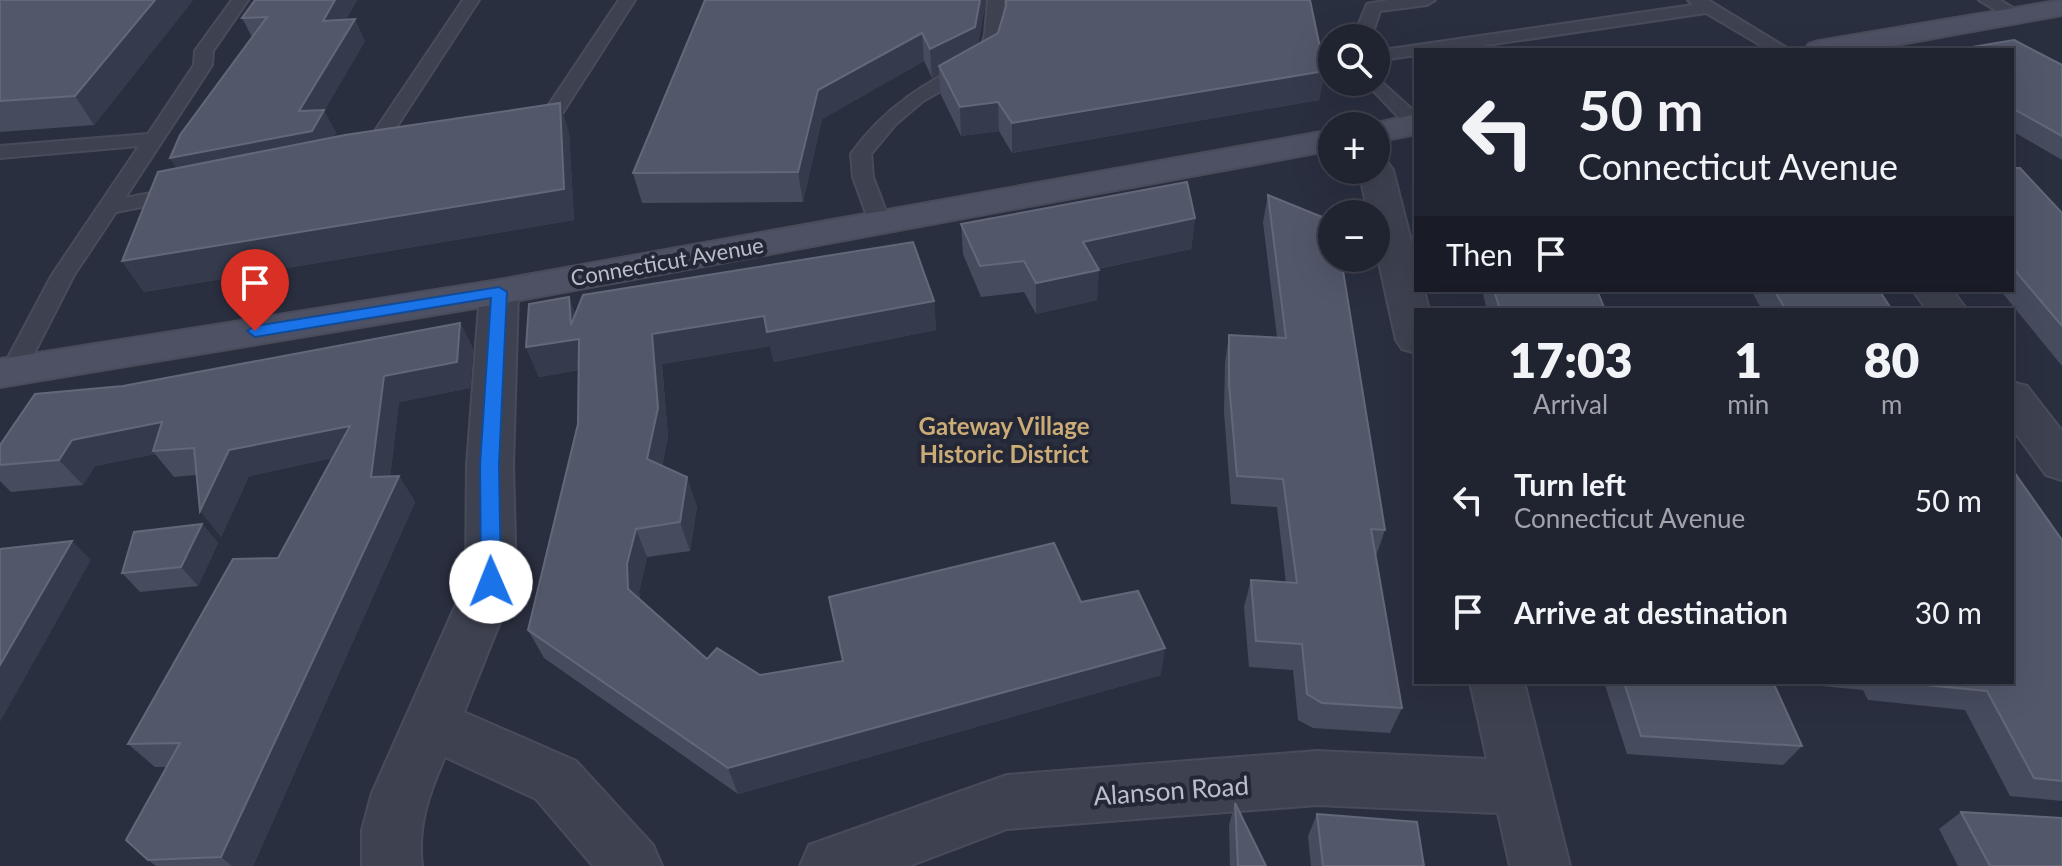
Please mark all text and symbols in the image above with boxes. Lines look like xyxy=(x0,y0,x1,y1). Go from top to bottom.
map controls xyxy=(1318,24,1390,272)
button: search xyxy=(1318,24,1390,96)
text: 50 m xyxy=(1578,76,1703,143)
icon: left xyxy=(1446,80,1550,184)
button: + xyxy=(1318,112,1390,184)
text: Connecticut Avenue xyxy=(1578,144,1898,188)
button: − xyxy=(1318,200,1390,272)
street label: Connecticut Avenue xyxy=(568,231,766,291)
icon: arrive xyxy=(1529,232,1573,276)
text: Then xyxy=(1446,236,1513,272)
pin xyxy=(221,249,289,331)
icon: arrive xyxy=(233,261,277,305)
text: 17:03 xyxy=(1509,331,1633,388)
text: 1 xyxy=(1734,331,1762,388)
text: 80 xyxy=(1864,331,1919,388)
text: Arrival xyxy=(1533,388,1608,420)
text: min xyxy=(1727,388,1769,420)
text: m xyxy=(1881,388,1902,420)
district label: Gateway Village Historic District xyxy=(919,411,1090,468)
text: Turn left xyxy=(1514,466,1626,502)
icon: left xyxy=(1446,478,1490,522)
text: 50 m xyxy=(1915,482,1982,518)
text: Connecticut Avenue xyxy=(1514,502,1745,534)
position arrow xyxy=(449,540,533,624)
icon: arrive xyxy=(1446,590,1490,634)
text: Arrive at destination xyxy=(1514,594,1788,630)
text: 30 m xyxy=(1915,594,1982,630)
street label: Alanson Road xyxy=(1092,769,1250,811)

